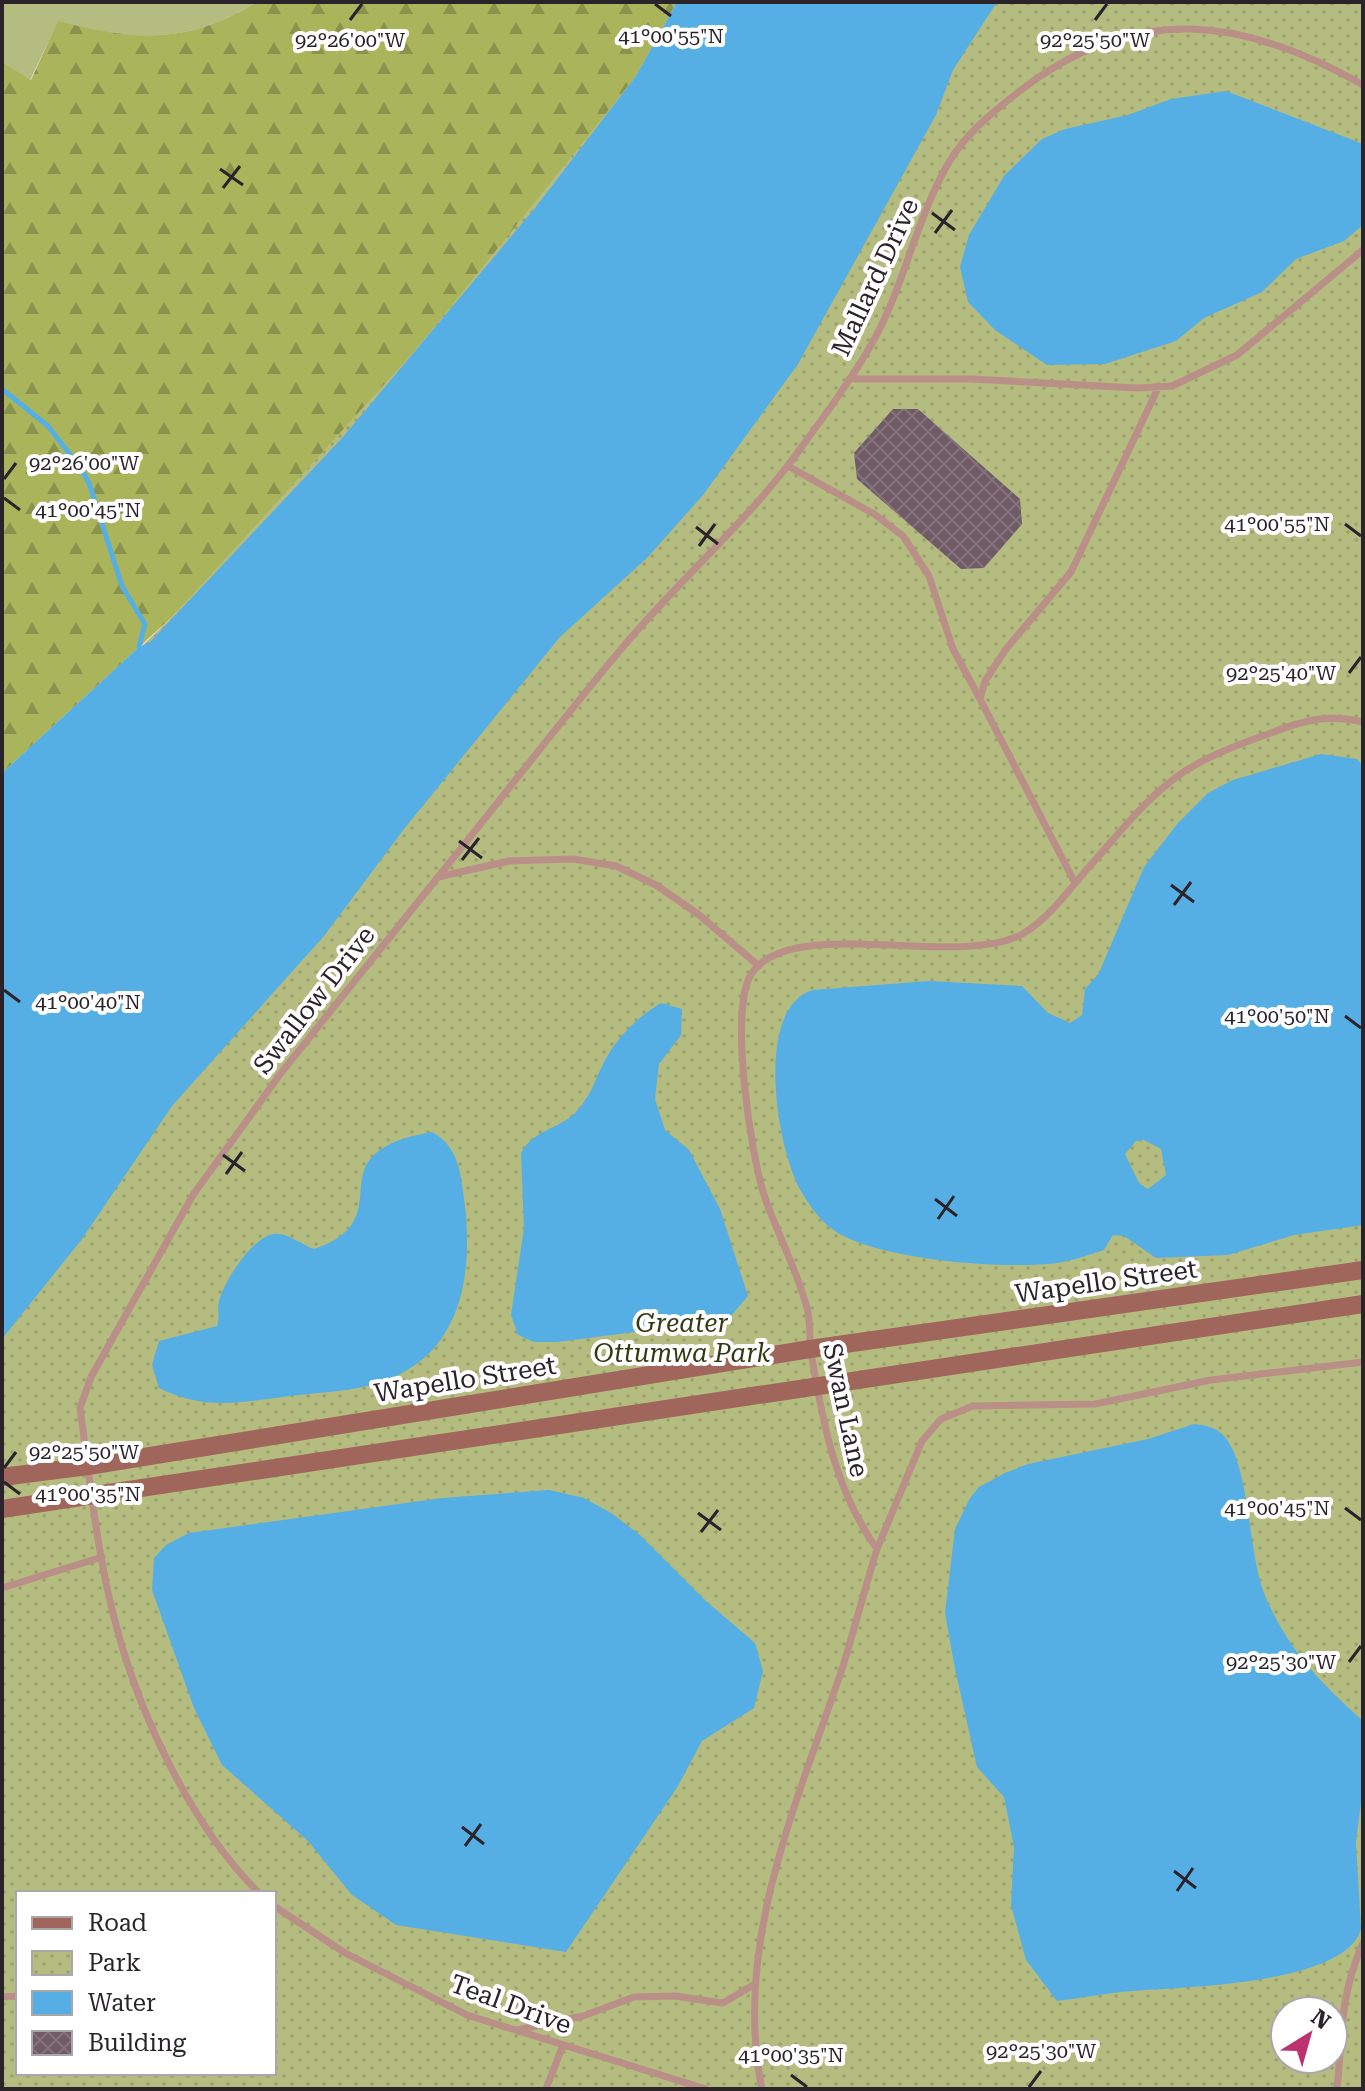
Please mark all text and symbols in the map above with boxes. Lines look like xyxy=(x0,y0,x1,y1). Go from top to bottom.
text: 41°00'55"N xyxy=(618,24,724,48)
text: 92°26'00"W xyxy=(295,28,406,52)
text: 92°25'50"W xyxy=(1040,28,1151,52)
street label: Mallard Drive xyxy=(825,193,925,361)
text: 92°26'00"W xyxy=(29,451,140,475)
text: 41°00'45"N xyxy=(35,498,141,522)
text: 41°00'55"N xyxy=(1224,512,1330,536)
text: 92°25'40"W xyxy=(1226,661,1337,685)
street label: Swallow Drive xyxy=(247,920,381,1080)
text: 41°00'40"N xyxy=(35,990,141,1014)
text: 41°00'50"N xyxy=(1224,1004,1330,1028)
street label: Wapello Street xyxy=(1013,1253,1199,1309)
park label: Greater Ottumwa Park xyxy=(593,1308,771,1368)
street label: Swan Lane xyxy=(817,1340,875,1480)
street label: Wapello Street xyxy=(372,1350,558,1408)
text: 92°25'50"W xyxy=(29,1440,140,1464)
text: 41°00'35"N xyxy=(35,1482,141,1506)
text: 41°00'45"N xyxy=(1224,1496,1330,1520)
text: 92°25'30"W xyxy=(1226,1650,1337,1674)
legend xyxy=(16,1891,276,2075)
text: Road xyxy=(88,1909,147,1937)
text: Park xyxy=(88,1949,141,1977)
street label: Teal Drive xyxy=(446,1968,576,2040)
text: Water xyxy=(88,1989,156,2017)
north arrow xyxy=(1269,1995,1349,2075)
text: N xyxy=(1306,2004,1335,2035)
text: Building xyxy=(88,2029,186,2057)
text: 92°25'30"W xyxy=(986,2039,1097,2063)
text: 41°00'35"N xyxy=(738,2043,844,2067)

